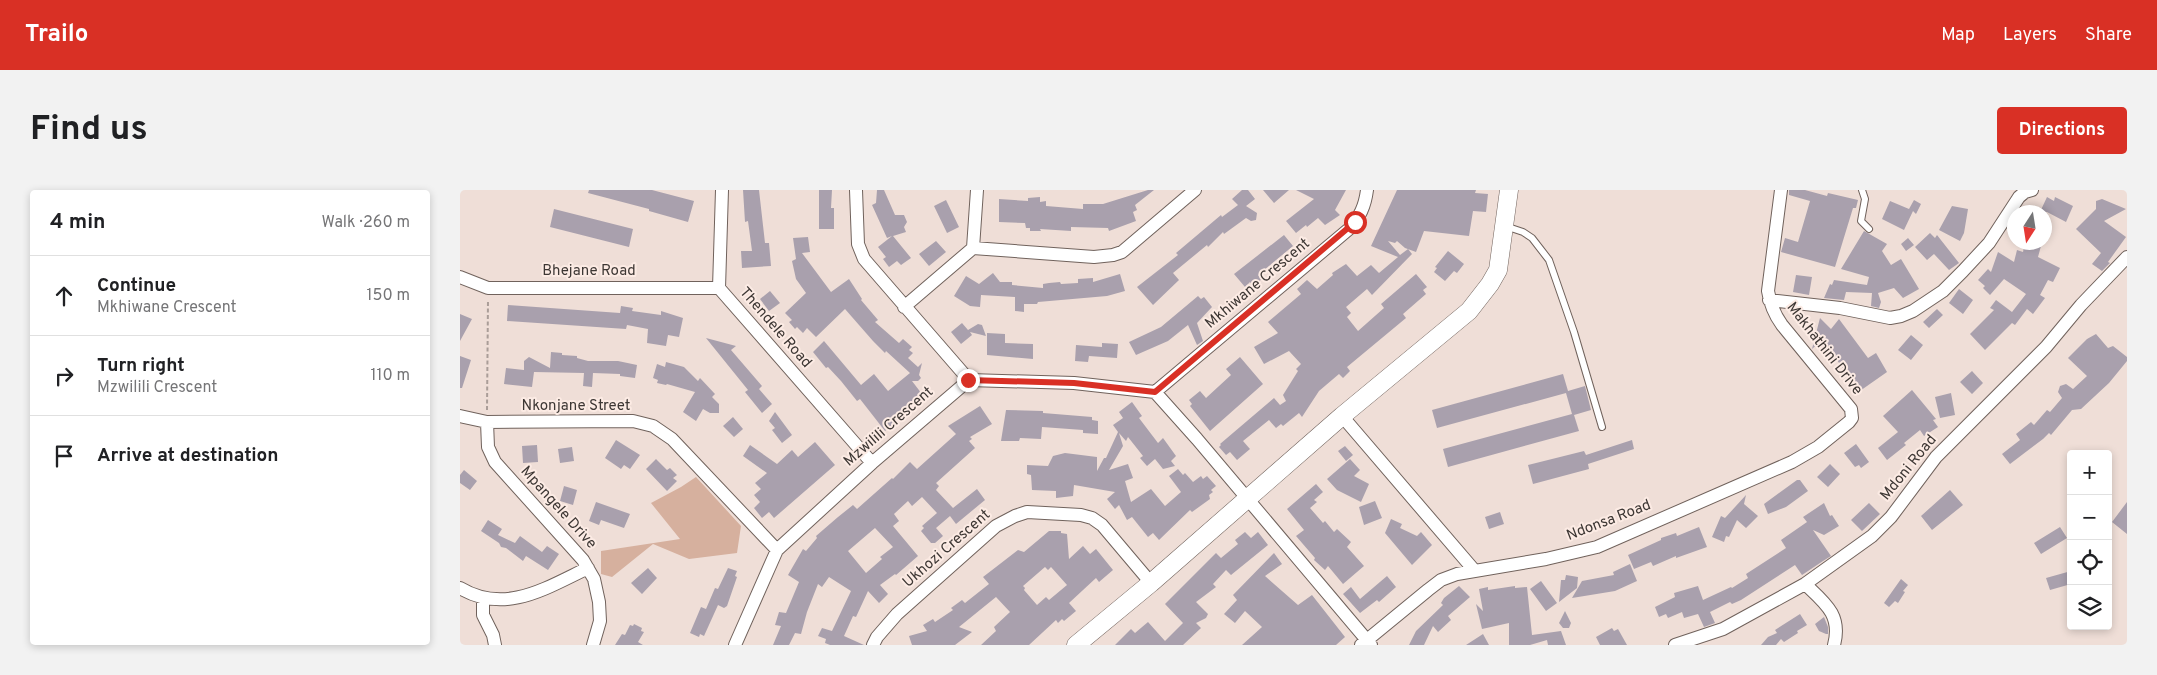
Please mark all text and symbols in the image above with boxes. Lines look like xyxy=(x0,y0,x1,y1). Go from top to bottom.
text: Trailo xyxy=(25,20,88,50)
text: Map xyxy=(1941,24,1975,47)
text: Layers xyxy=(2003,24,2057,47)
text: Share xyxy=(2085,24,2132,47)
button: Directions xyxy=(1997,107,2127,154)
text: Find us xyxy=(30,108,148,152)
north arrow xyxy=(2007,205,2052,250)
text: 4 min xyxy=(50,209,106,236)
route start xyxy=(1344,211,1367,234)
text: Walk · 260 m xyxy=(321,213,410,233)
street label: Mkhiwane Crescent xyxy=(1202,235,1314,333)
street label: Bhejane Road xyxy=(542,262,636,281)
text: Continue xyxy=(97,274,176,298)
icon: ahead xyxy=(50,282,78,310)
street label: Thendele Road xyxy=(735,284,815,372)
text: 150 m xyxy=(367,286,410,306)
text: Mkhiwane Crescent xyxy=(97,298,237,318)
street label: Makhathini Drive xyxy=(1782,299,1866,399)
text: Turn right xyxy=(97,354,185,378)
icon: right xyxy=(50,362,78,390)
text: 110 m xyxy=(370,366,410,386)
route end xyxy=(957,369,980,392)
text: Mzwilili Crescent xyxy=(97,378,217,398)
street label: Mzwilili Crescent xyxy=(840,383,938,471)
street label: Nkonjane Street xyxy=(522,397,630,416)
street label: Mdoni Road xyxy=(1877,431,1941,505)
icon: arrive xyxy=(50,442,78,470)
text: Arrive at destination xyxy=(97,444,278,468)
map controls xyxy=(2067,450,2112,630)
button: + xyxy=(2067,450,2112,495)
street label: Mpangele Drive xyxy=(516,463,600,553)
button: − xyxy=(2067,495,2112,540)
street label: Ndonsa Road xyxy=(1564,496,1654,546)
street label: Ukhozi Crescent xyxy=(899,506,995,592)
button: locate xyxy=(2067,540,2112,585)
button: layers xyxy=(2067,585,2112,630)

